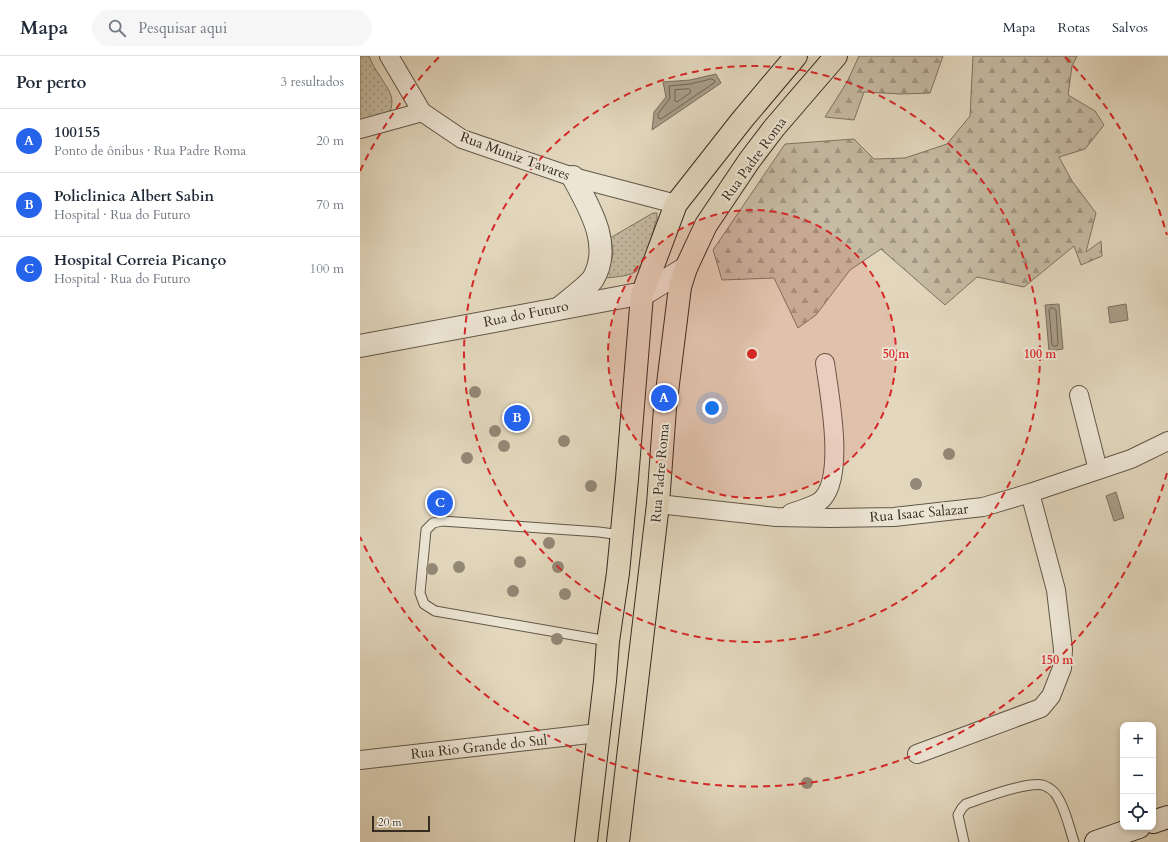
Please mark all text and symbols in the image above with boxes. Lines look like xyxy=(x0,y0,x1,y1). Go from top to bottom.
search box xyxy=(92,10,372,46)
text: Mapa xyxy=(20,15,68,41)
icon: search xyxy=(106,17,128,39)
text: Pesquisar aqui xyxy=(138,18,227,38)
text: Mapa xyxy=(1003,18,1036,37)
text: Rotas xyxy=(1058,18,1090,37)
text: Salvos xyxy=(1112,18,1148,37)
text: Por perto xyxy=(16,71,86,94)
text: 3 resultados xyxy=(280,73,344,91)
street label: Rua Padre Roma xyxy=(717,113,791,205)
text: 100155 xyxy=(54,122,100,142)
street label: Rua Muniz Tavares xyxy=(457,127,573,185)
text: A xyxy=(24,132,34,150)
text: 20 m xyxy=(316,132,344,150)
text: Ponto de ônibus · Rua Padre Roma xyxy=(54,142,246,160)
text: Policlinica Albert Sabin xyxy=(54,186,214,206)
text: B xyxy=(24,196,34,214)
text: 70 m xyxy=(316,196,344,214)
text: Hospital · Rua do Futuro xyxy=(54,206,190,224)
text: Hospital Correia Picanço xyxy=(54,250,226,270)
text: C xyxy=(24,260,34,278)
text: 100 m xyxy=(310,260,344,278)
text: Hospital · Rua do Futuro xyxy=(54,270,190,288)
street label: Rua do Futuro xyxy=(482,296,571,332)
text: 50 m xyxy=(883,346,910,362)
text: 100 m xyxy=(1024,346,1057,362)
centre of rings xyxy=(745,347,759,361)
pin: A xyxy=(651,383,677,413)
your location xyxy=(702,398,722,418)
pin: B xyxy=(504,403,530,433)
street label: Rua Padre Roma xyxy=(646,423,674,523)
pin: C xyxy=(427,488,453,518)
street label: Rua Isaac Salazar xyxy=(869,499,970,527)
text: 150 m xyxy=(1041,652,1074,668)
map controls xyxy=(1120,722,1156,830)
button: + xyxy=(1120,722,1156,758)
street label: Rua Rio Grande do Sul xyxy=(410,730,549,764)
button: − xyxy=(1120,758,1156,794)
button: locate xyxy=(1120,794,1156,830)
scale bar xyxy=(372,814,430,833)
text: 20 m xyxy=(378,815,402,830)

